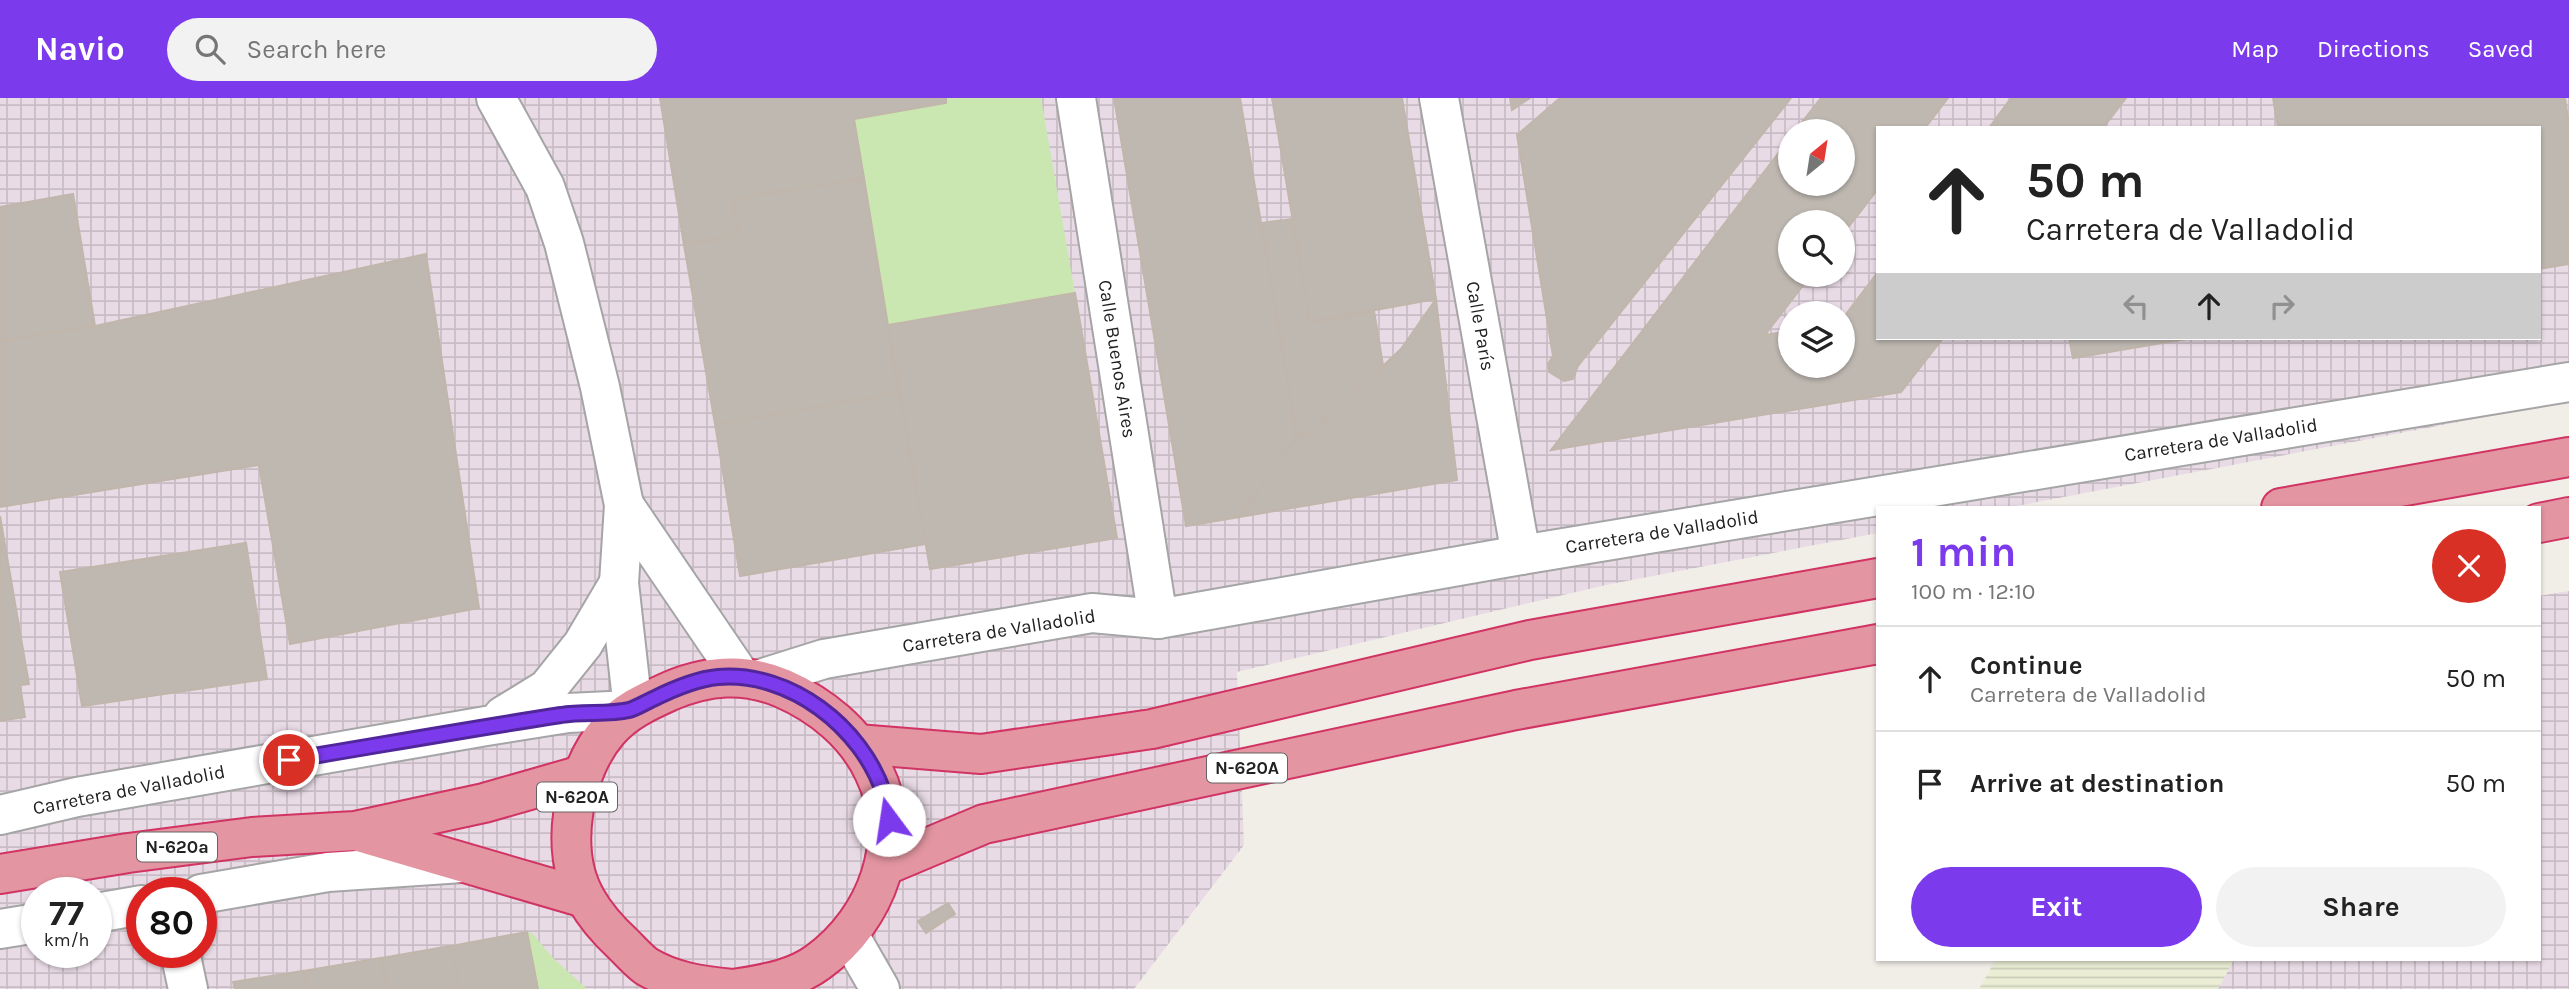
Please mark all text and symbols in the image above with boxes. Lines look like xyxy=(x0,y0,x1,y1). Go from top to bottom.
search box xyxy=(167,18,657,81)
text: Navio xyxy=(35,30,125,68)
icon: search xyxy=(191,30,229,68)
text: Search here xyxy=(247,34,386,65)
text: Map xyxy=(2231,35,2279,63)
text: Directions xyxy=(2317,35,2430,63)
text: Saved xyxy=(2468,35,2534,63)
north arrow xyxy=(1778,119,1855,196)
map controls xyxy=(1778,119,1855,378)
text: 50 m xyxy=(2026,152,2144,209)
icon: ahead xyxy=(1911,154,2002,245)
button: search xyxy=(1778,210,1855,287)
text: Carretera de Valladolid xyxy=(2026,211,2355,248)
street label: Calle Buenos Aires xyxy=(1094,278,1140,440)
street label: Calle París xyxy=(1461,280,1499,372)
icon: left xyxy=(2117,287,2155,325)
icon: ahead xyxy=(2190,287,2228,325)
icon: right xyxy=(2263,287,2301,325)
button: layers xyxy=(1778,301,1855,378)
street label: Carretera de Valladolid xyxy=(2123,414,2319,466)
street label: Carretera de Valladolid xyxy=(1564,506,1760,558)
text: 1 min xyxy=(1911,527,2016,577)
button: close xyxy=(2432,529,2506,603)
text: 100 m · 12:10 xyxy=(1911,578,2035,605)
street label: Carretera de Valladolid xyxy=(901,605,1097,657)
text: Continue xyxy=(1970,650,2082,681)
icon: ahead xyxy=(1911,660,1949,698)
text: 50 m xyxy=(2445,663,2506,694)
text: Carretera de Valladolid xyxy=(1970,681,2207,708)
pin xyxy=(259,730,319,790)
icon: arrive xyxy=(270,741,308,779)
road number: N-620A xyxy=(1207,754,1287,782)
street label: Carretera de Valladolid xyxy=(31,761,227,819)
icon: arrive xyxy=(1911,765,1949,803)
text: Arrive at destination xyxy=(1970,768,2224,799)
text: 50 m xyxy=(2445,768,2506,799)
road number: N-620A xyxy=(537,782,617,812)
position arrow xyxy=(852,783,926,857)
road number: N-620a xyxy=(137,832,217,862)
button: Exit xyxy=(1911,867,2202,947)
button: Share xyxy=(2216,867,2506,947)
speed limit sign: 80 xyxy=(126,877,217,968)
text: 77 xyxy=(49,893,84,934)
text: km/h xyxy=(44,929,89,951)

